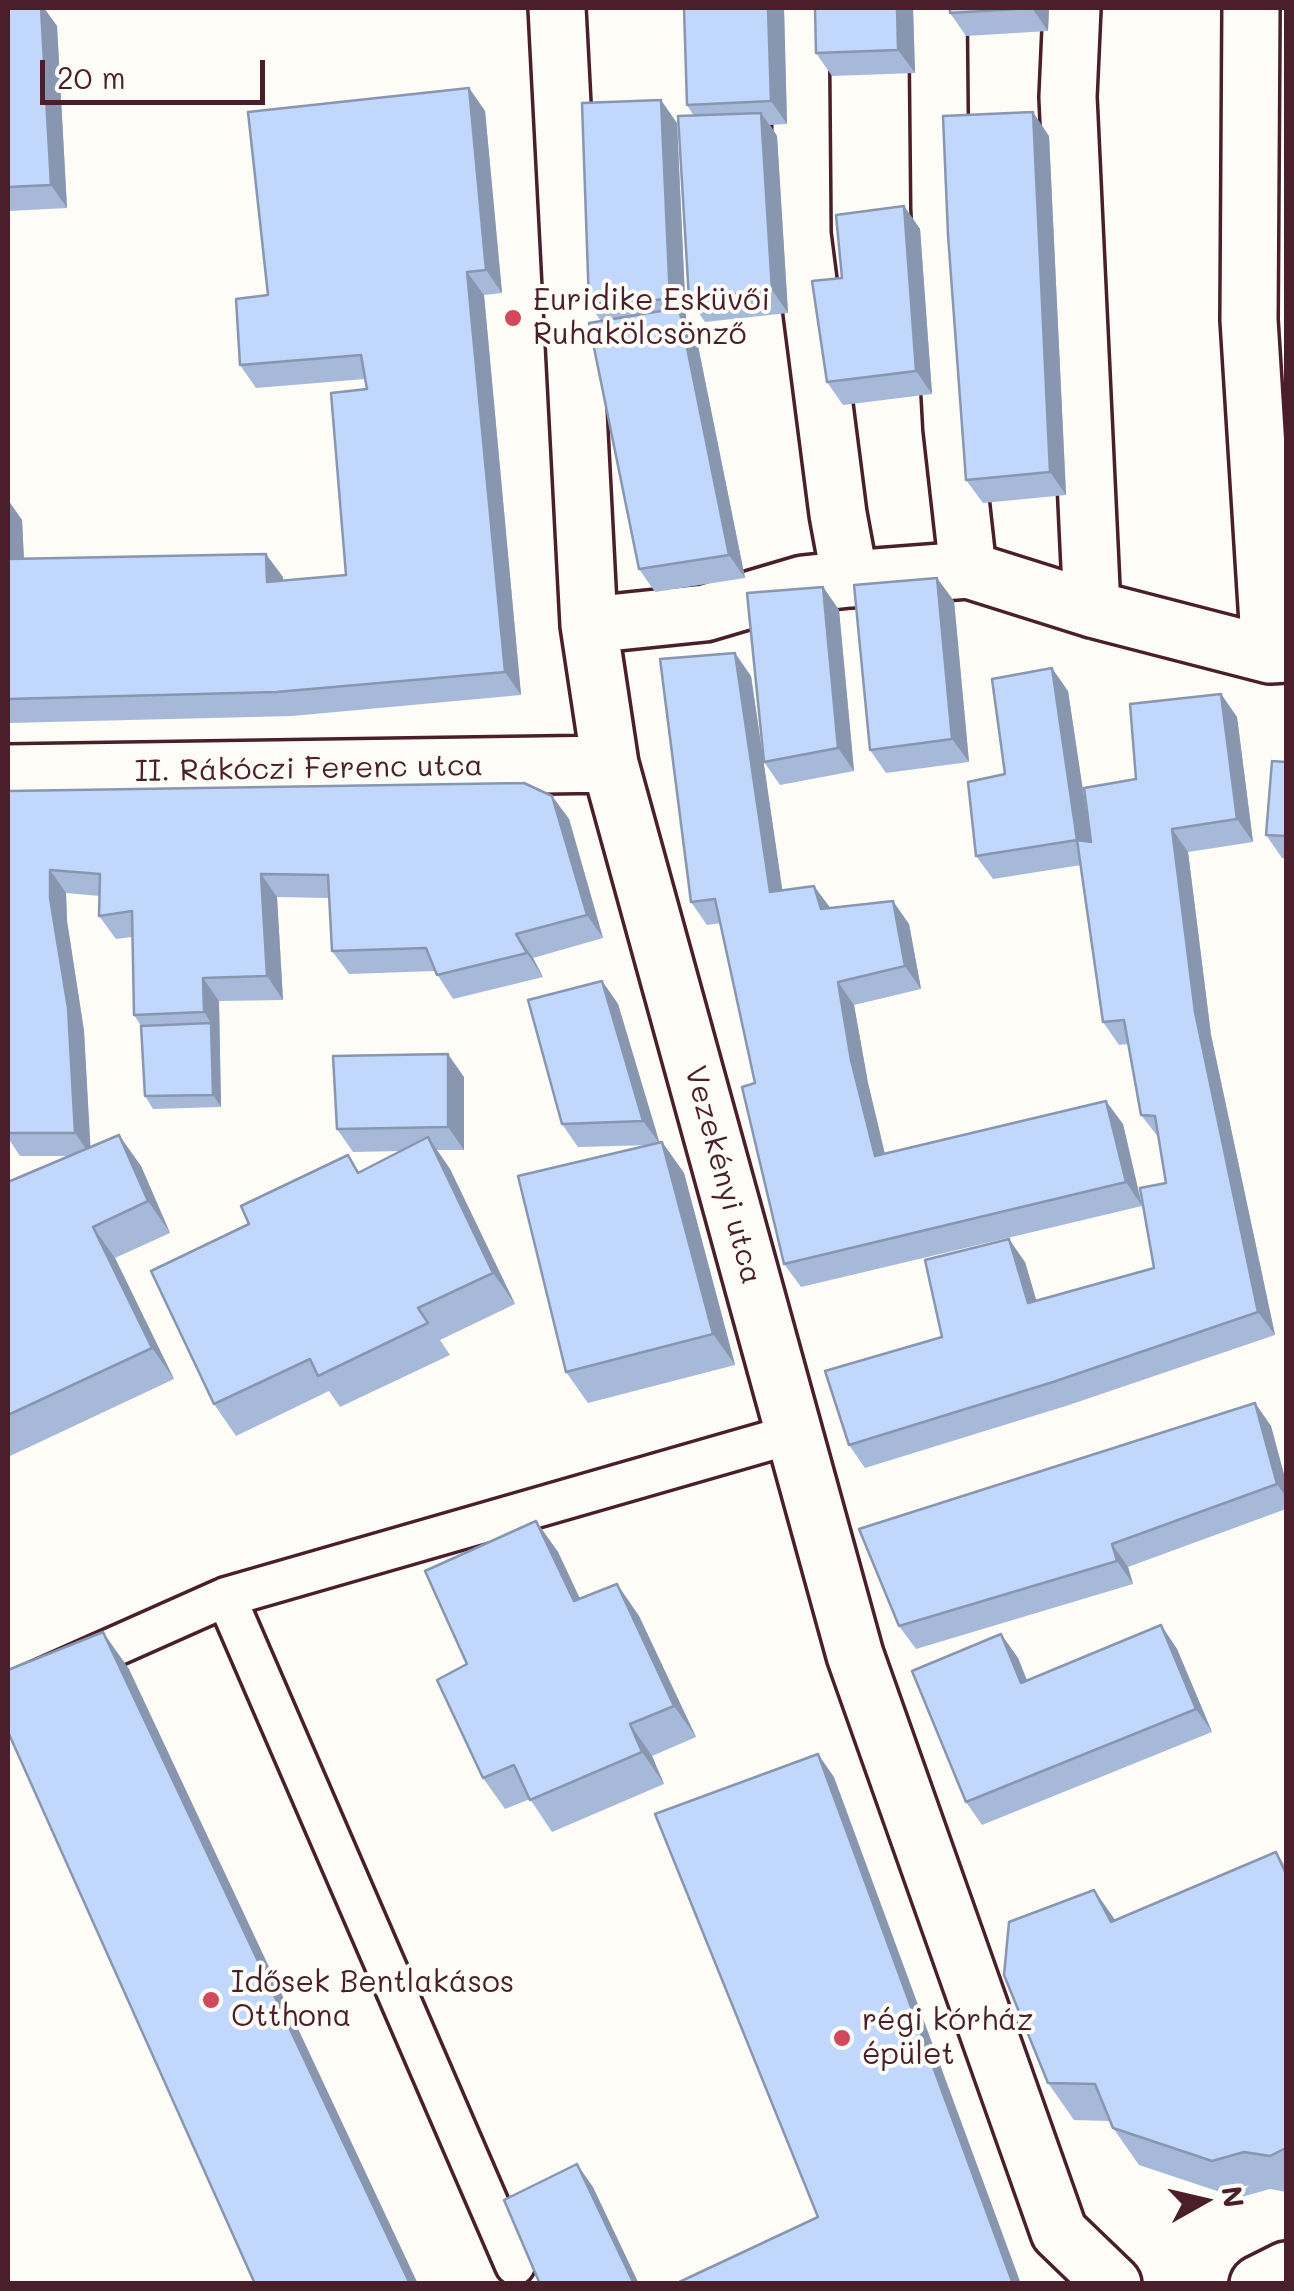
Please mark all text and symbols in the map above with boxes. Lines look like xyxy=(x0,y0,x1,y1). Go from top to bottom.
scale bar xyxy=(45,40,270,102)
text: 20 m xyxy=(57,57,126,97)
place label: Euridike Esküvői Ruhakölcsönző xyxy=(533,283,770,354)
marker: Euridike Esküvői Ruhakölcsönző xyxy=(502,307,524,329)
street label: II. Rákóczi Ferenc utca xyxy=(135,748,483,790)
street label: Vezekényi utca xyxy=(677,1062,769,1288)
place label: Idősek Bentlakásos Otthona xyxy=(231,1965,514,2036)
marker: Idősek Bentlakásos Otthona xyxy=(200,1989,222,2011)
place label: régi kórház épület xyxy=(862,2003,1033,2074)
marker: régi kórház épület xyxy=(831,2027,853,2049)
north arrow xyxy=(1154,2151,1254,2251)
text: N xyxy=(1214,2184,1253,2210)

